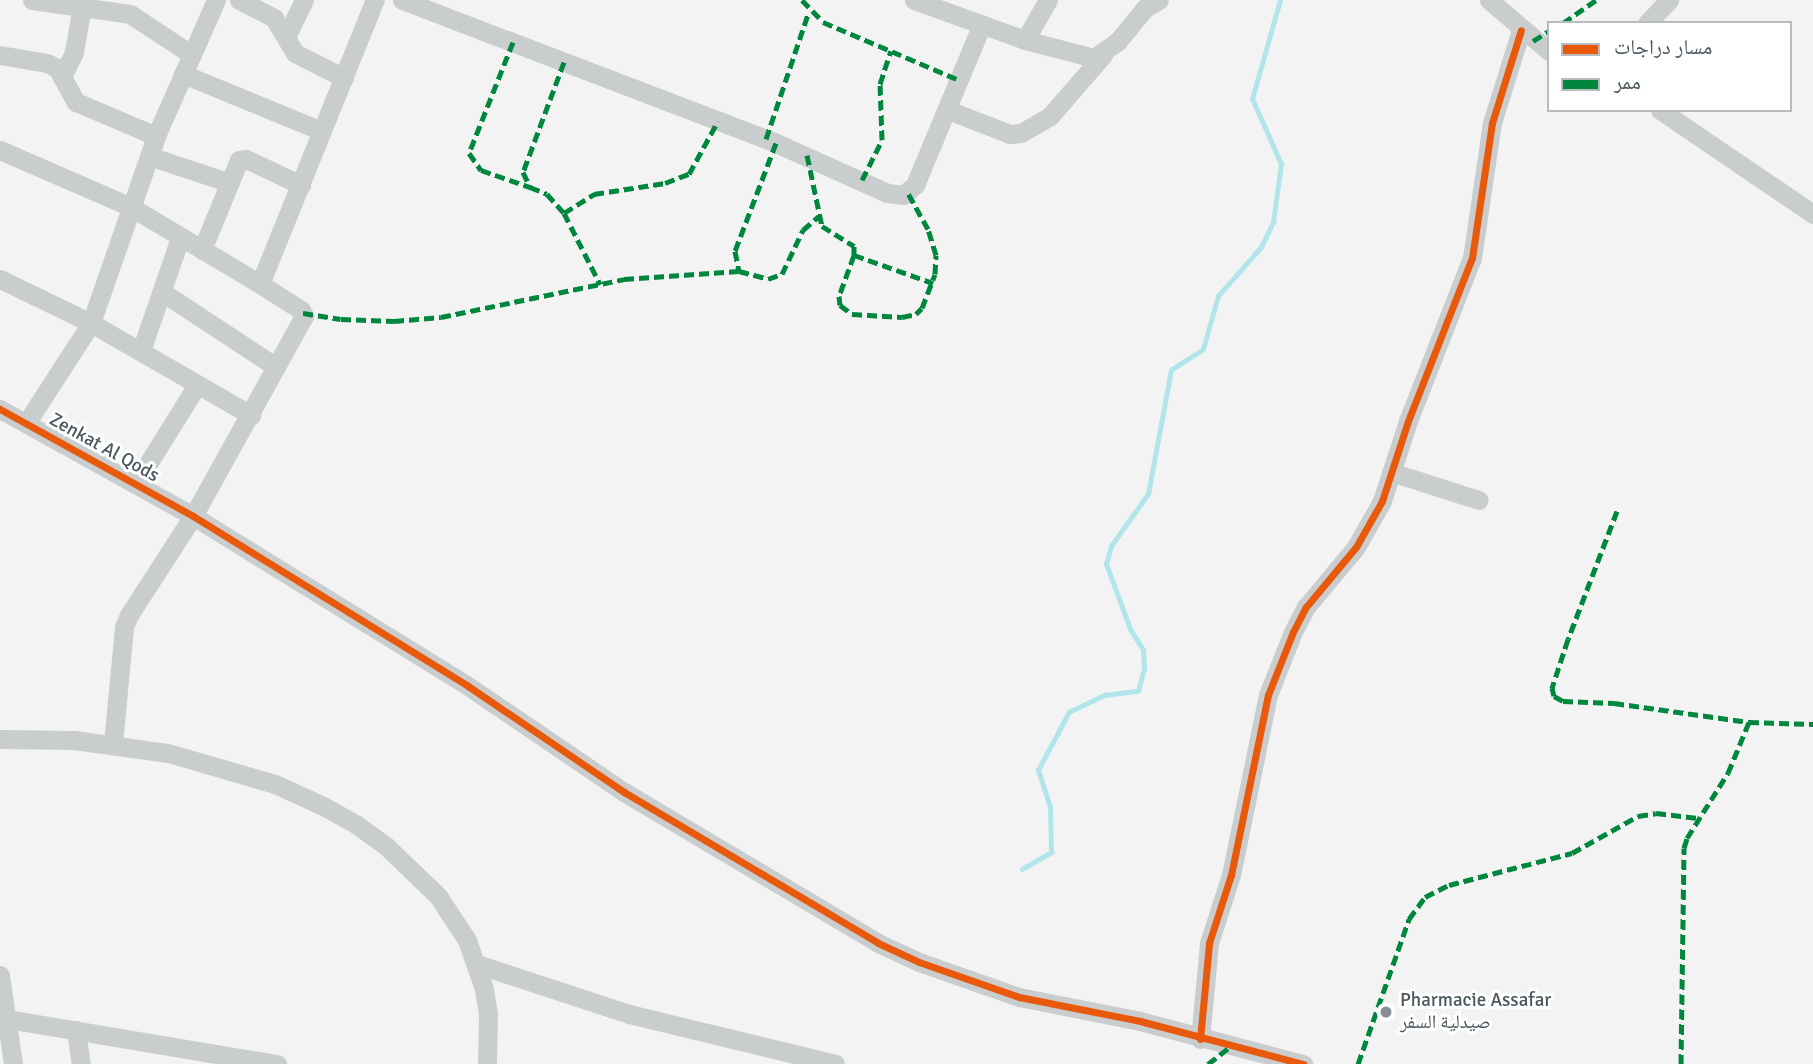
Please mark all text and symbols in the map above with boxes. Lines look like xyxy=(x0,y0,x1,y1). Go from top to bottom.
legend xyxy=(1547,21,1792,112)
text: مسار دراجات xyxy=(1614,34,1712,60)
text: ممر xyxy=(1614,69,1641,95)
street label: Zenkat Al Qods xyxy=(45,409,163,487)
place label: Pharmacie Assafar صيدلية السفر xyxy=(1400,990,1551,1034)
marker: Pharmacie Assafar صيدلية السفر xyxy=(1378,1004,1394,1020)

